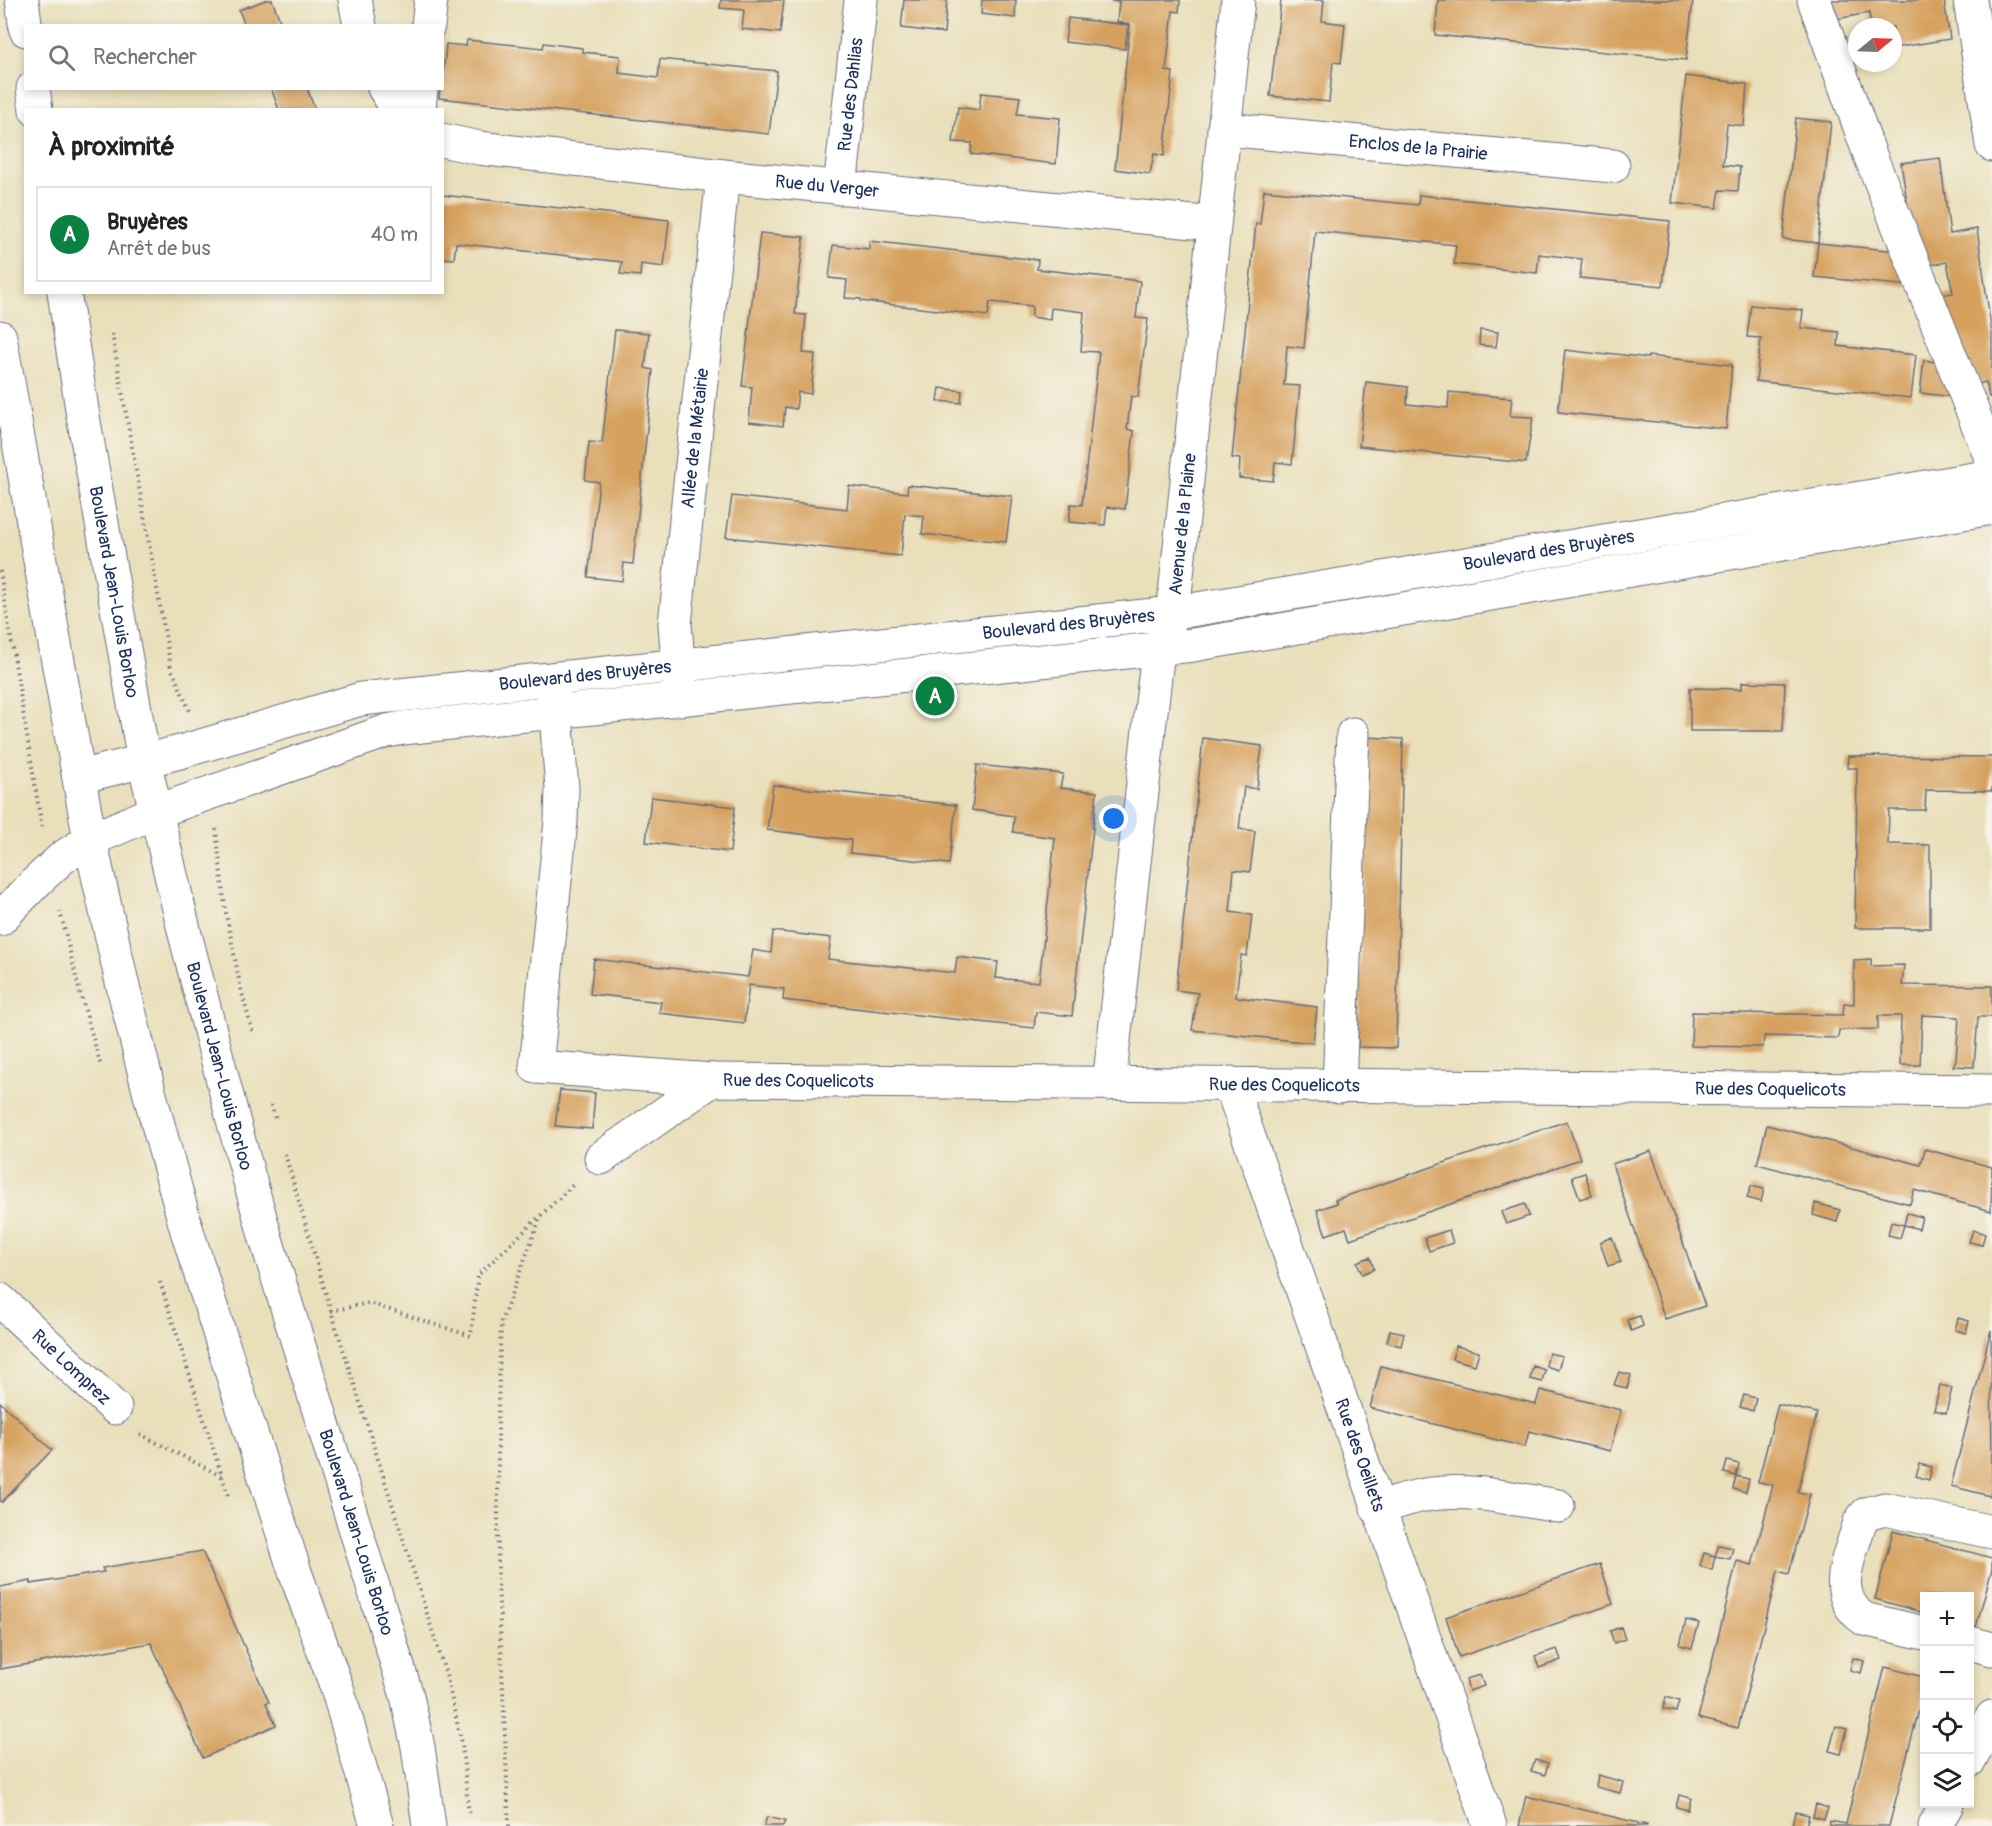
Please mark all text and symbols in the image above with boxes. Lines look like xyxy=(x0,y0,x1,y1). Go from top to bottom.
north arrow xyxy=(1848,18,1902,72)
search box xyxy=(24,24,444,90)
street label: Rue des Dahlias xyxy=(833,37,868,153)
icon: search xyxy=(45,41,78,74)
text: Rechercher xyxy=(93,43,197,71)
street label: Enclos de la Prairie xyxy=(1348,129,1489,166)
text: À proximité xyxy=(48,131,175,163)
street label: Rue du Verger xyxy=(774,170,881,203)
text: Bruyères xyxy=(107,208,188,236)
text: A xyxy=(63,222,76,247)
text: 40 m xyxy=(371,222,418,247)
text: Arrêt de bus xyxy=(107,236,210,261)
street label: Allée de la Métairie xyxy=(676,367,714,510)
street label: Avenue de la Plaine xyxy=(1163,452,1201,596)
street label: Boulevard Jean-Louis Borloo xyxy=(84,484,144,700)
street label: Boulevard des Bruyères xyxy=(1461,525,1636,576)
street label: Boulevard des Bruyères xyxy=(981,604,1156,645)
street label: Boulevard des Bruyères xyxy=(498,655,672,696)
pin: A xyxy=(916,674,954,718)
your location xyxy=(1099,804,1128,833)
street label: Boulevard Jean-Louis Borloo xyxy=(181,959,258,1173)
street label: Rue des Coquelicots xyxy=(723,1069,874,1093)
street label: Rue des Coquelicots xyxy=(1209,1073,1360,1097)
street label: Rue des Coquelicots xyxy=(1695,1077,1846,1101)
street label: Rue Lomprez xyxy=(27,1324,116,1410)
street label: Rue des Oeillets xyxy=(1330,1395,1391,1515)
street label: Boulevard Jean-Louis Borloo xyxy=(314,1426,399,1638)
map controls xyxy=(1920,1592,1974,1808)
button: + xyxy=(1920,1592,1974,1646)
button: − xyxy=(1920,1646,1974,1700)
button: locate xyxy=(1920,1700,1974,1754)
button: layers xyxy=(1920,1754,1974,1808)

